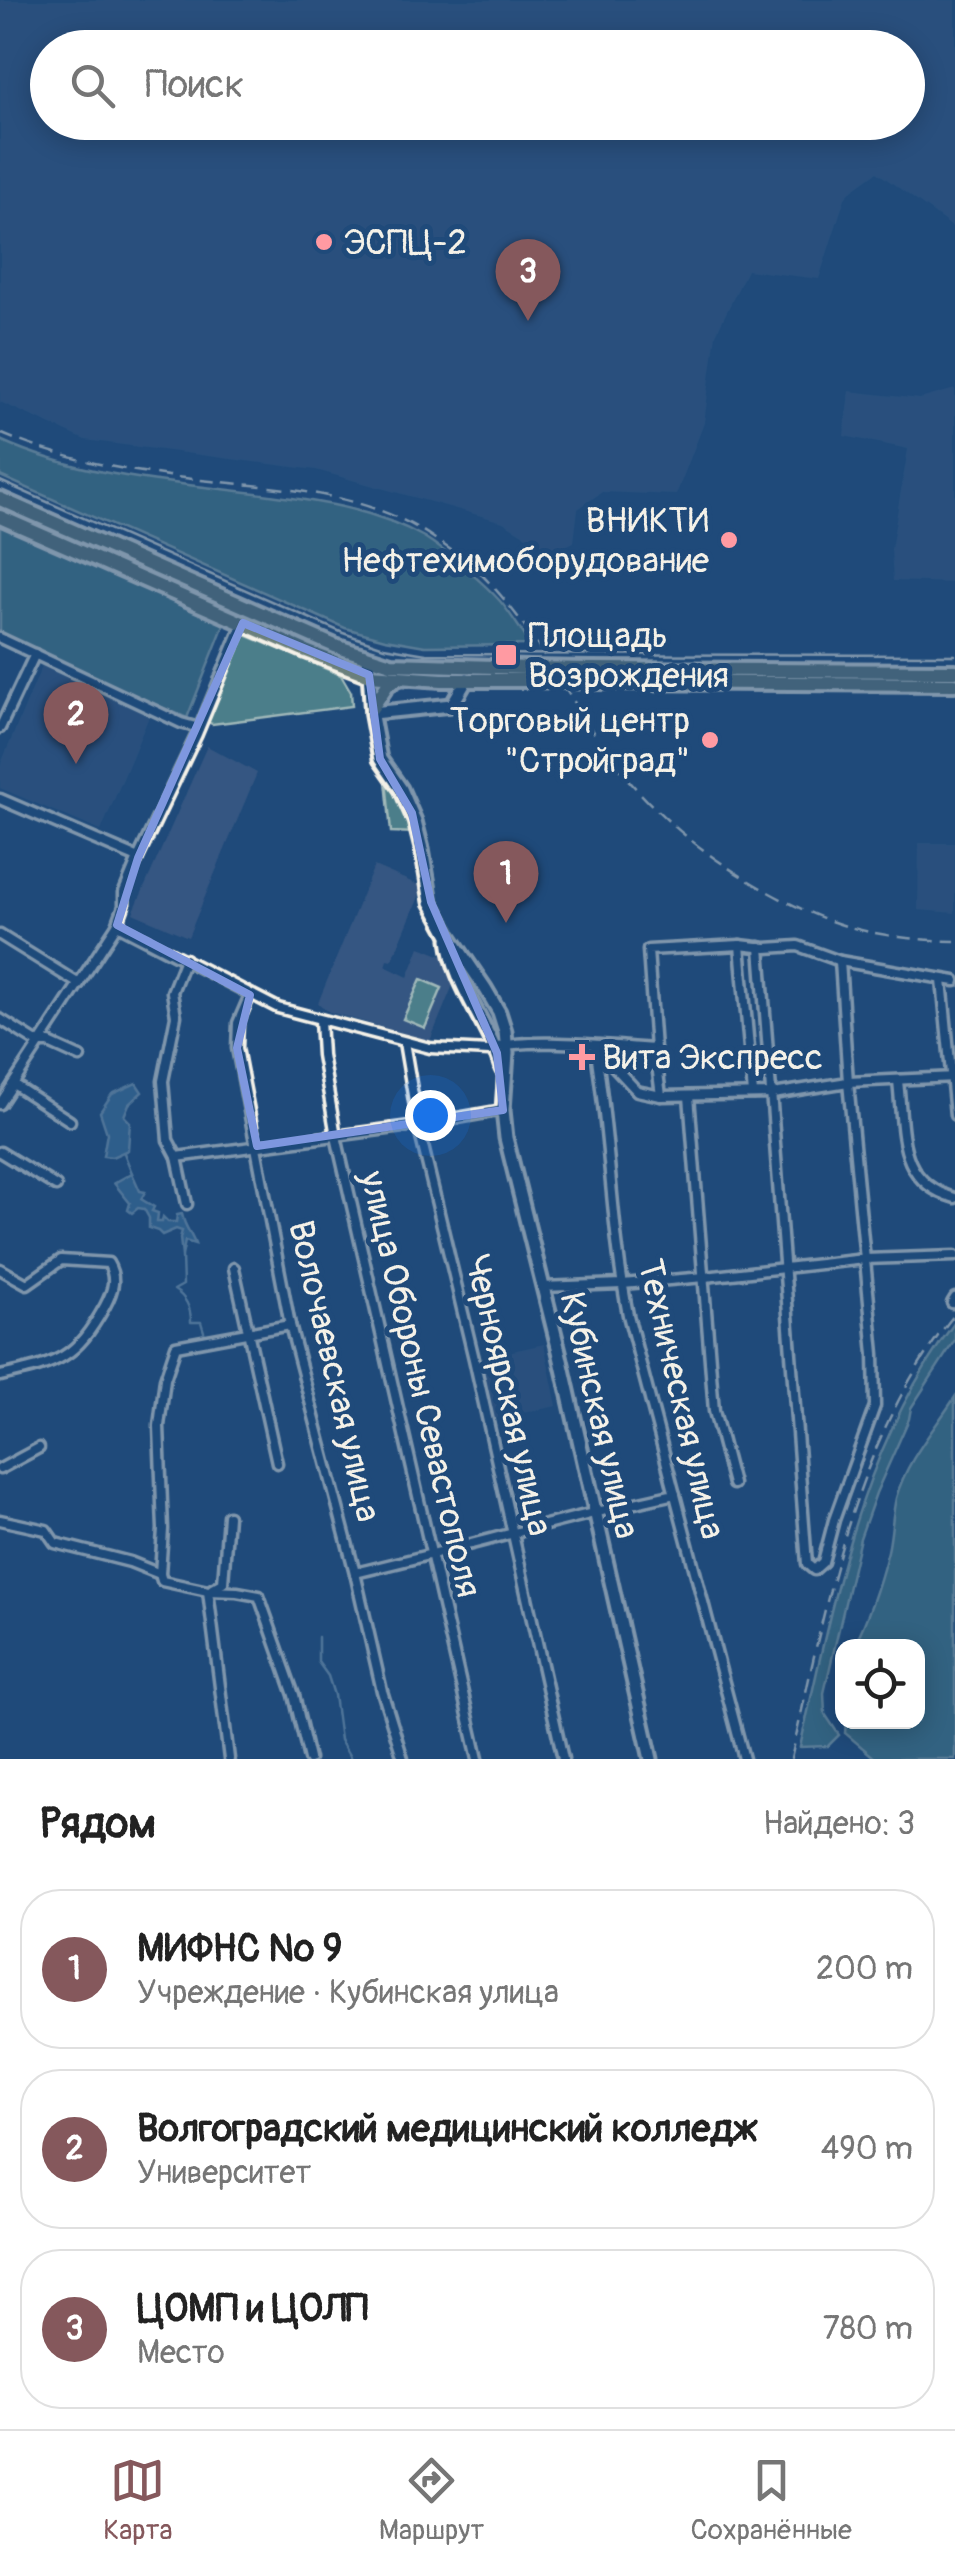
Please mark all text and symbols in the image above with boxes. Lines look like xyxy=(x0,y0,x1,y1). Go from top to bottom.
search box xyxy=(30,30,925,140)
icon: search xyxy=(65,58,120,113)
text: Поиск xyxy=(145,61,244,109)
place label: ЭСПЦ-2 xyxy=(344,221,467,265)
marker: ЭСПЦ-2 xyxy=(313,231,335,253)
pin: 3 xyxy=(496,238,560,321)
place label: ВНИКТИ Нефтехимоборудование xyxy=(341,499,709,583)
marker: ВНИКТИ Нефтехимоборудование xyxy=(718,529,740,551)
place label: Площадь Возрождения xyxy=(528,614,729,698)
marker: Площадь Возрождения xyxy=(493,642,519,668)
pin: 2 xyxy=(44,682,108,764)
place label: Торговый центр "Стройград" xyxy=(450,699,690,783)
marker: Торговый центр "Стройград" xyxy=(699,729,721,751)
pin: 1 xyxy=(474,840,538,923)
place label: Вита Экспресс xyxy=(602,1036,823,1080)
marker: Вита Экспресс xyxy=(571,1046,593,1068)
your location xyxy=(405,1090,456,1141)
street label: улица Обороны Севастополя xyxy=(349,1166,490,1602)
street label: Волочаевская улица xyxy=(278,1216,390,1526)
street label: Черноярская улица xyxy=(454,1250,562,1540)
street label: Техническая улица xyxy=(627,1255,735,1543)
street label: Кубинская улица xyxy=(549,1288,649,1543)
map controls xyxy=(835,1639,925,1729)
button: locate xyxy=(835,1639,925,1729)
text: Рядом xyxy=(40,1798,156,1850)
text: Найдено: 3 xyxy=(763,1804,915,1844)
text: МИФНС № 9 xyxy=(137,1925,342,1973)
text: 1 xyxy=(68,1949,81,1989)
text: 200 m xyxy=(816,1949,913,1989)
text: Учреждение · Кубинская улица xyxy=(137,1973,559,2013)
text: Волгоградский медицинский колледж xyxy=(137,2105,757,2153)
text: 2 xyxy=(66,2129,83,2169)
text: 490 m xyxy=(821,2129,913,2169)
text: Университет xyxy=(137,2153,311,2193)
text: ЦОМП и ЦОЛП xyxy=(137,2285,368,2333)
text: 3 xyxy=(66,2309,83,2349)
text: 780 m xyxy=(823,2309,913,2349)
text: Место xyxy=(137,2333,225,2373)
tab: Карта xyxy=(103,2453,173,2548)
tab: Маршрут xyxy=(379,2453,484,2548)
tab: Сохранённые xyxy=(690,2453,852,2548)

